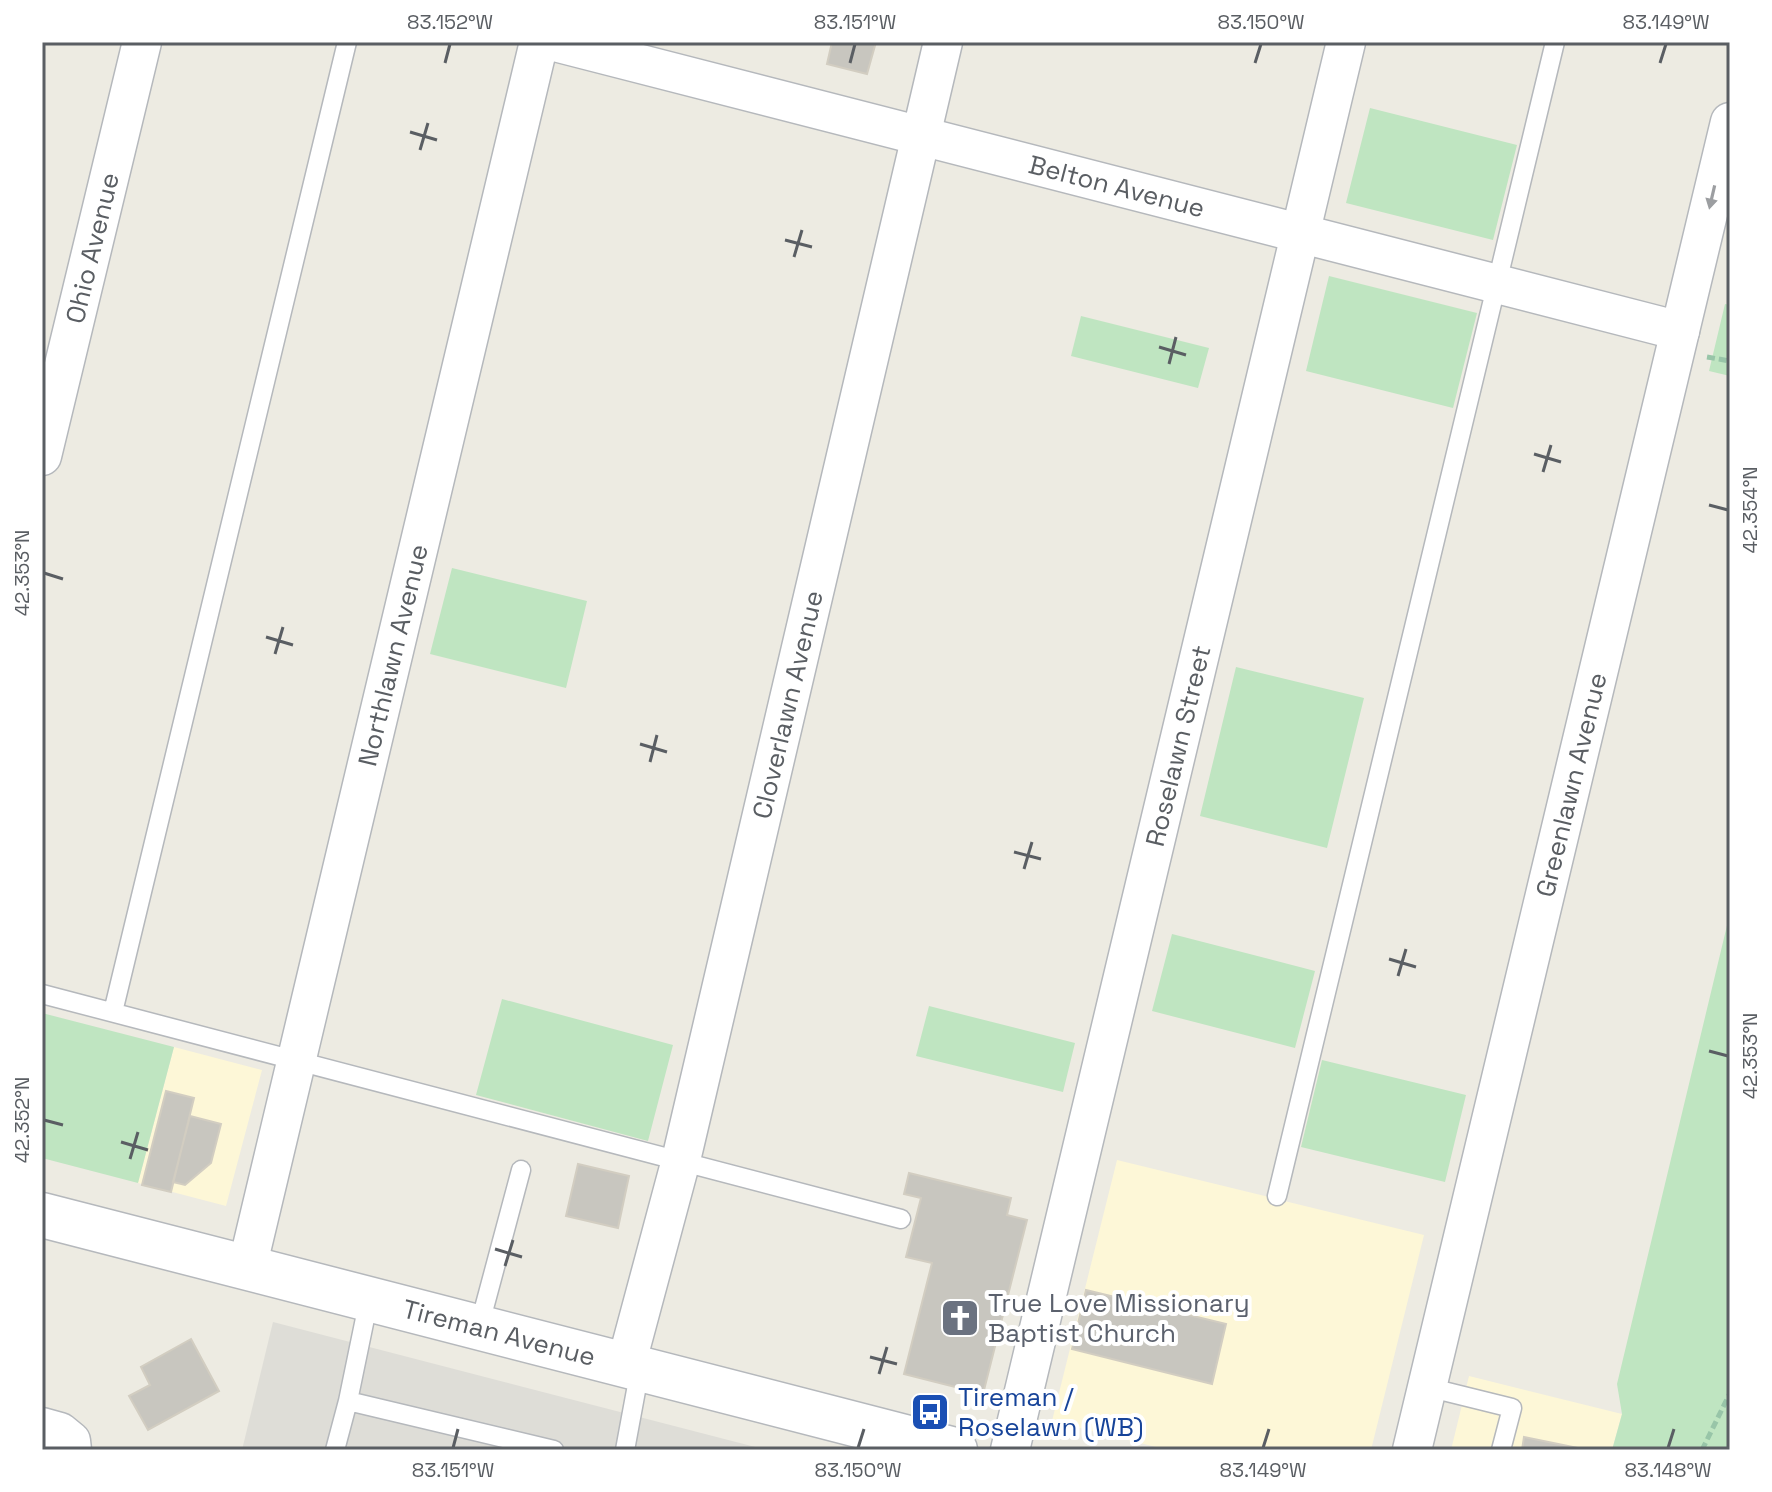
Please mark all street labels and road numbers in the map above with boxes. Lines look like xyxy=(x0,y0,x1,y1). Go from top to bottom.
street label: Belton Avenue xyxy=(1025,147,1209,225)
street label: Ohio Avenue xyxy=(58,169,127,327)
street label: Northlawn Avenue xyxy=(350,541,436,770)
street label: Cloverlawn Avenue xyxy=(745,587,831,822)
street label: Roselawn Street xyxy=(1138,642,1218,850)
street label: Greenlawn Avenue xyxy=(1528,669,1615,900)
street label: Tireman Avenue xyxy=(399,1292,599,1374)

